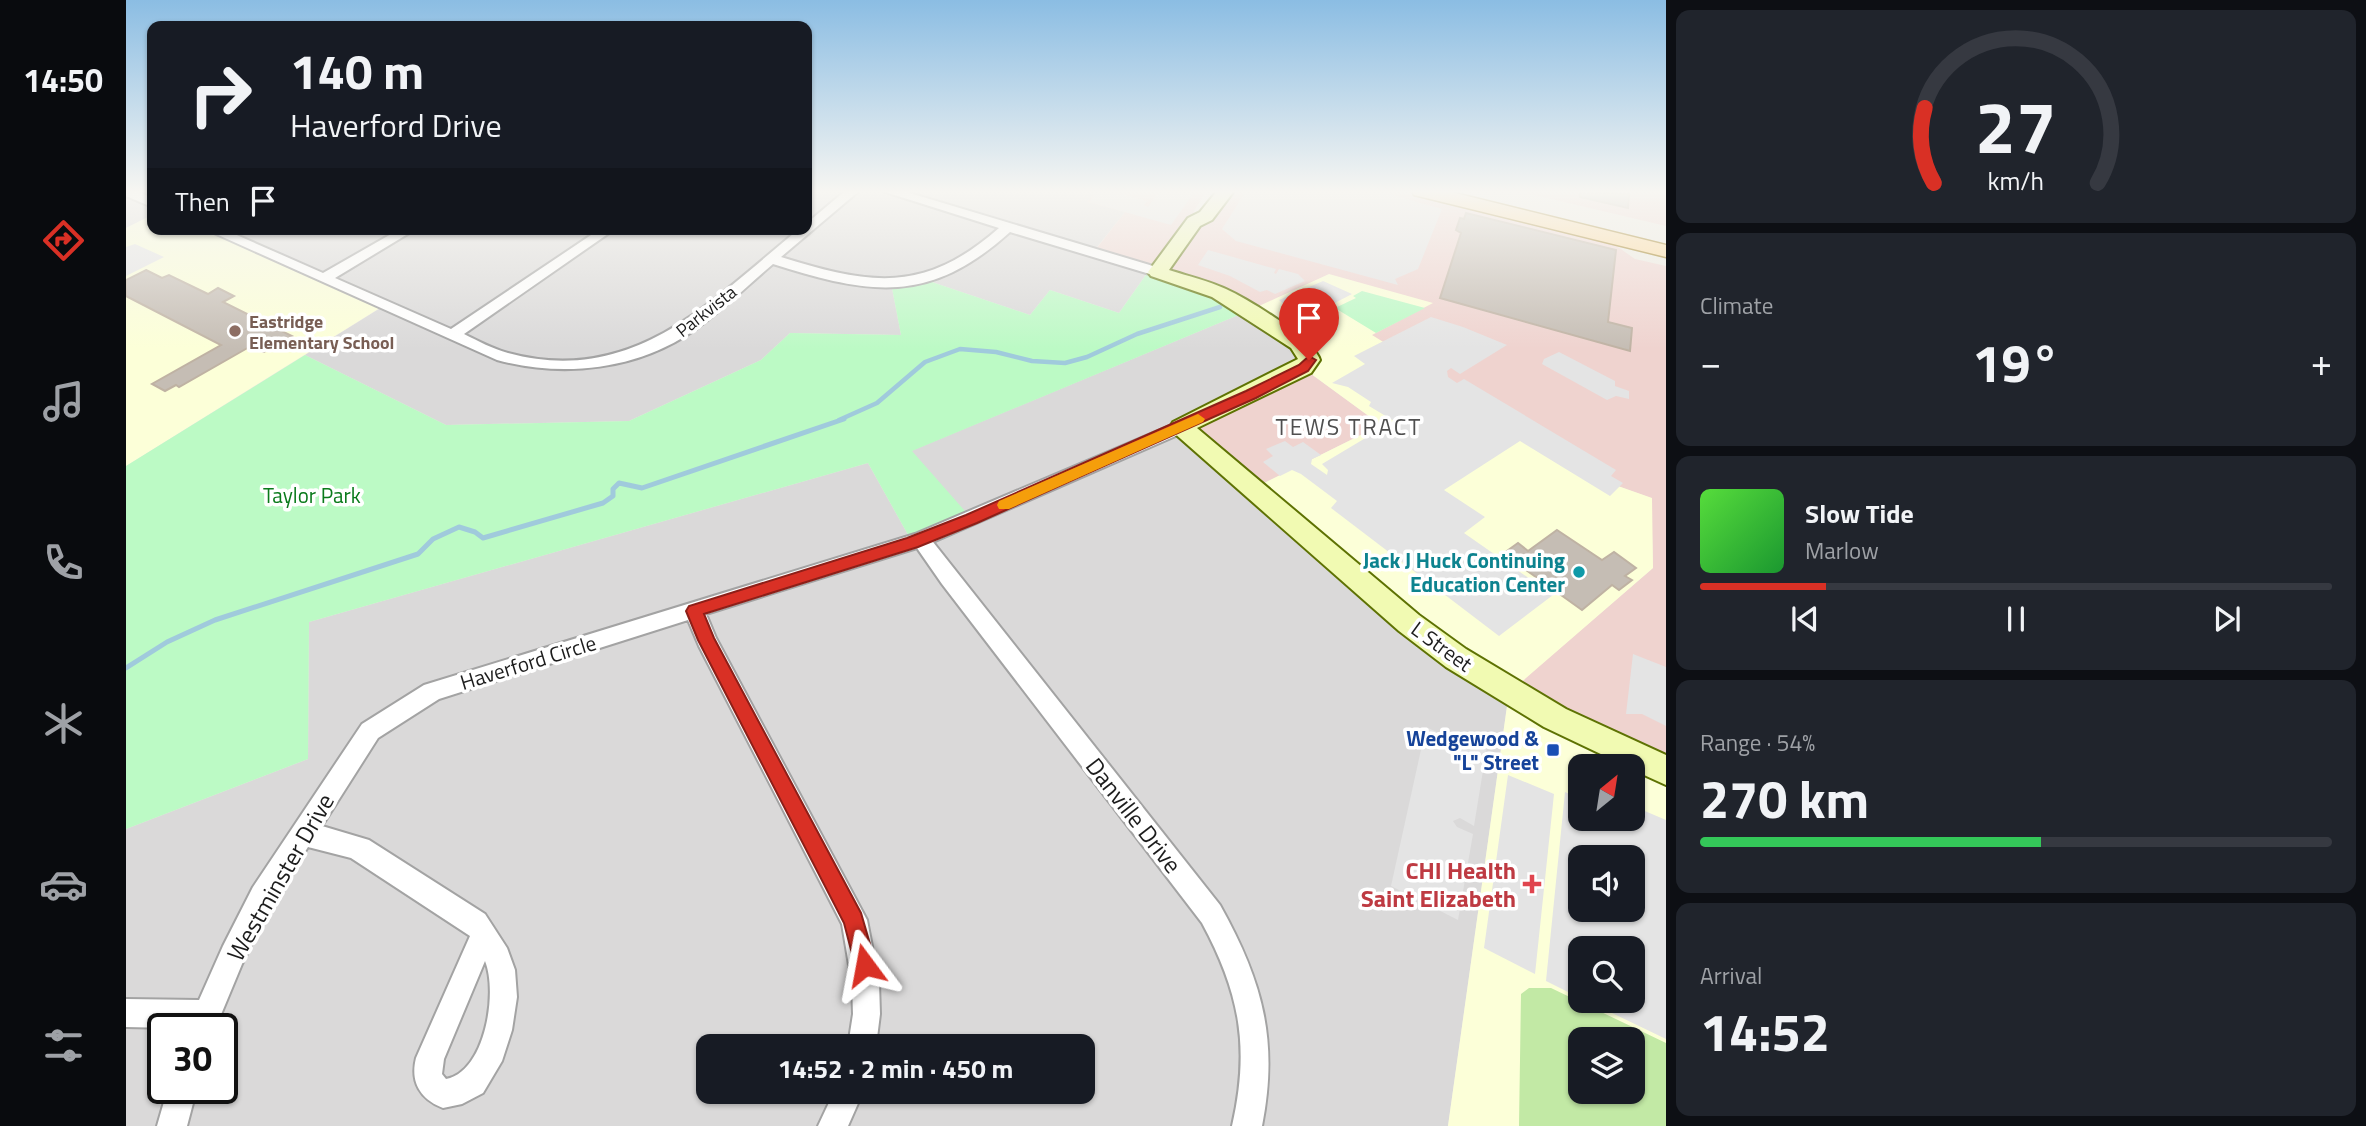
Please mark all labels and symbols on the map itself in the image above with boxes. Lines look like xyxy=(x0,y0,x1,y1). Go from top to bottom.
street label: Parkvista xyxy=(670,279,742,343)
pin xyxy=(1279,288,1339,360)
place label: Eastridge Elementary School xyxy=(249,308,394,356)
marker: Eastridge Elementary School xyxy=(227,323,243,339)
district label: TEWS TRACT xyxy=(1276,409,1422,444)
park label: Taylor Park xyxy=(263,479,361,511)
place label: Jack J Huck Continuing Education Center xyxy=(1363,544,1565,600)
marker: Jack J Huck Continuing Education Center xyxy=(1571,564,1587,580)
street label: L Street xyxy=(1405,613,1480,680)
street label: Haverford Circle xyxy=(456,626,600,698)
place label: Wedgewood & "L" Street xyxy=(1406,722,1539,778)
marker: Wedgewood & "L" Street xyxy=(1545,742,1561,758)
street label: Danville Drive xyxy=(1077,750,1191,880)
north arrow xyxy=(1568,754,1645,831)
street label: Westminster Drive xyxy=(217,786,343,968)
place label: CHI Health Saint Elizabeth xyxy=(1361,852,1516,916)
marker: CHI Health Saint Elizabeth xyxy=(1522,874,1542,894)
position arrow xyxy=(828,928,902,1002)
speed limit sign: 30 xyxy=(147,1013,238,1104)

